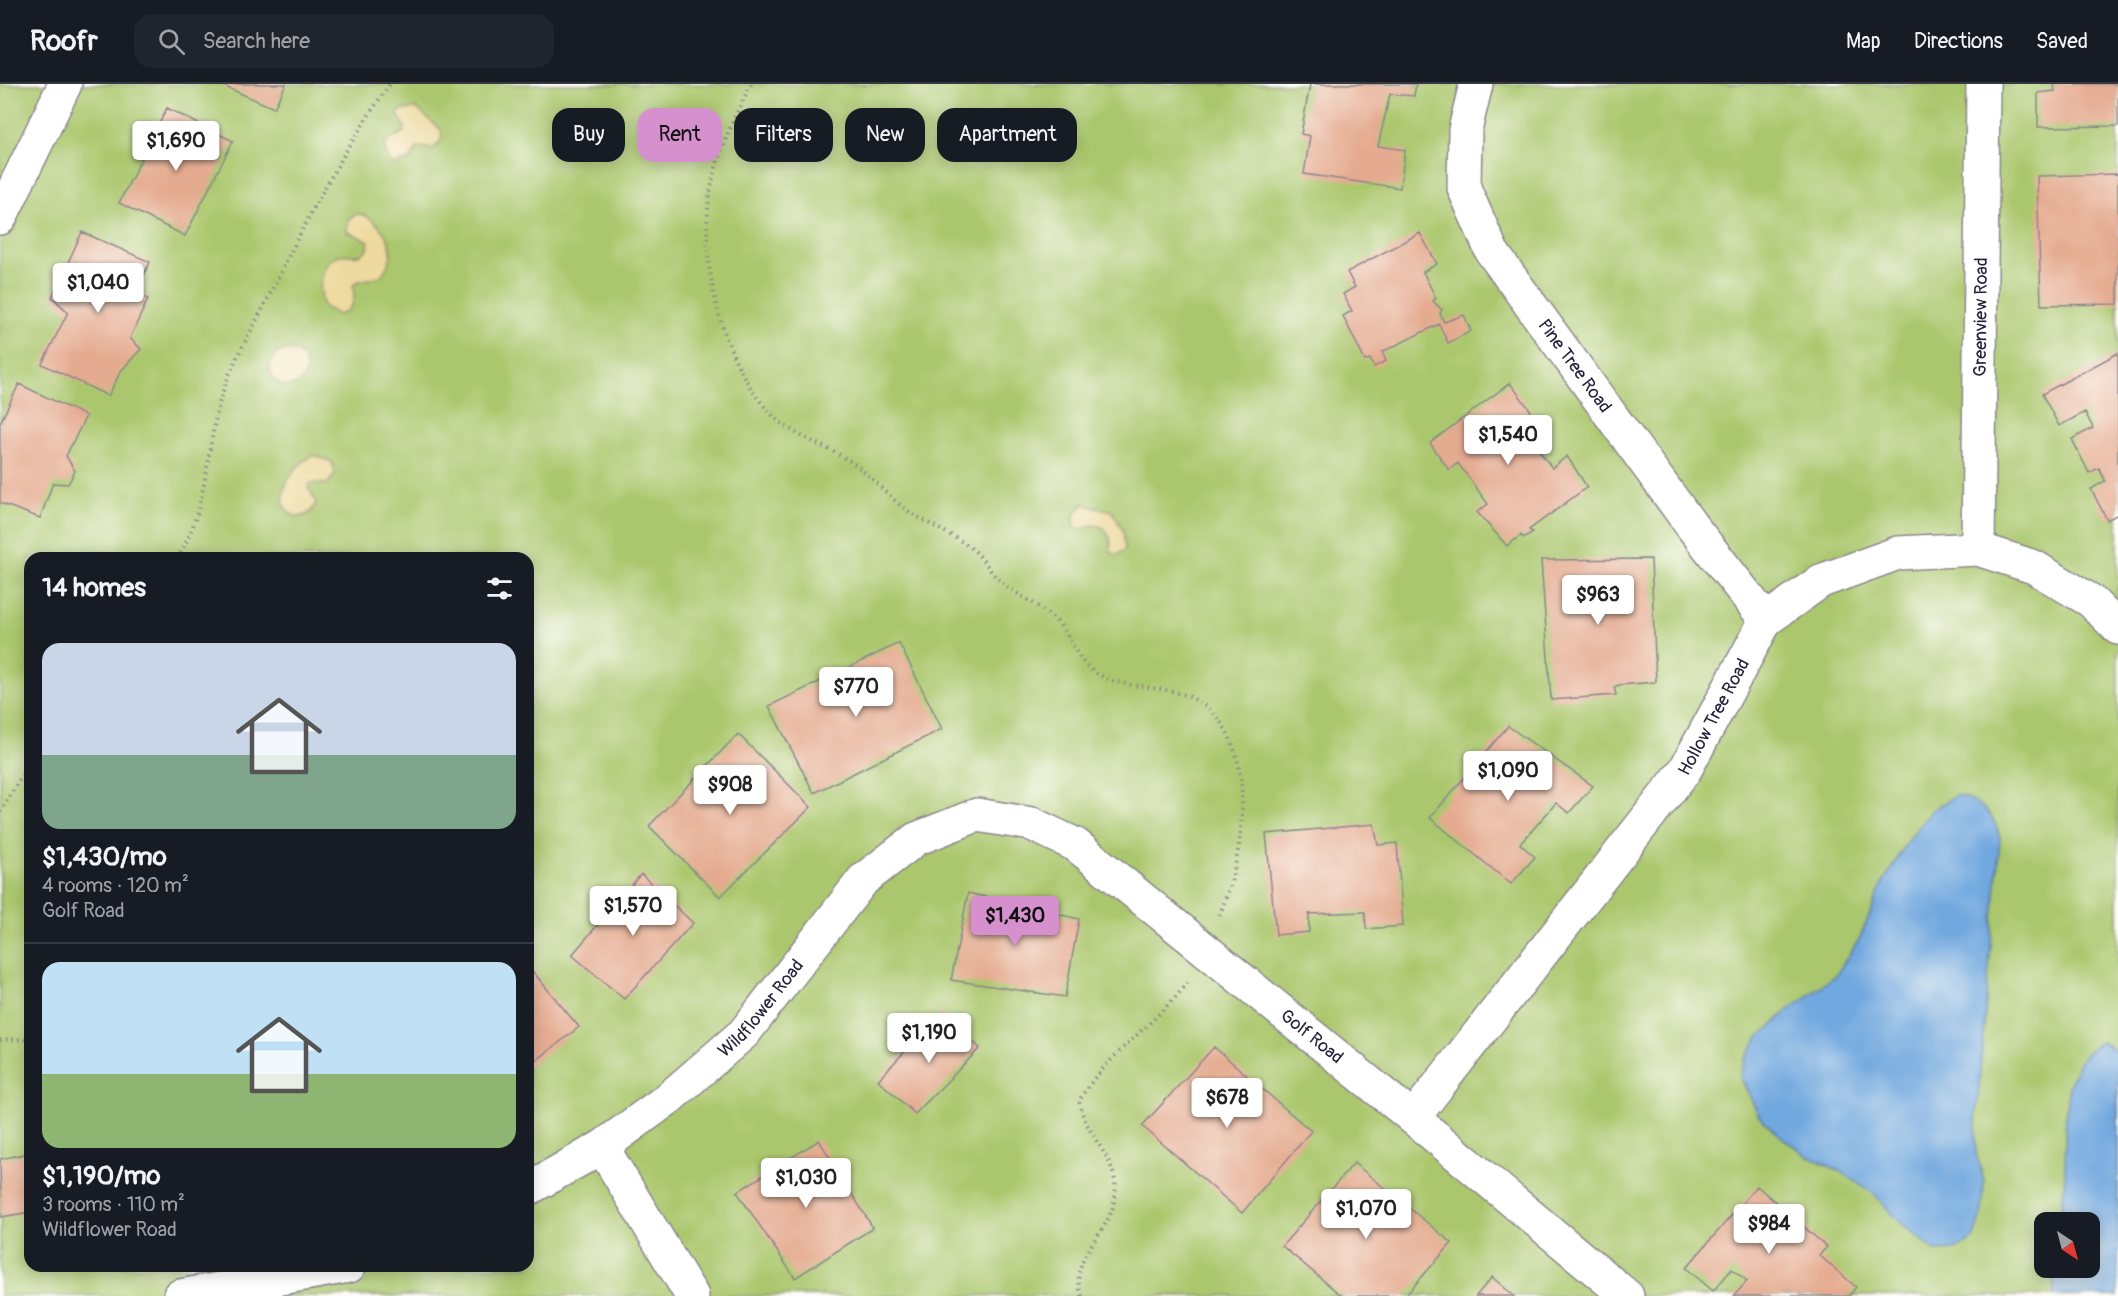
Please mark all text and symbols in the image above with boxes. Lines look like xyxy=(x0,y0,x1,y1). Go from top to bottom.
search box xyxy=(134,14,554,68)
text: Roofr xyxy=(30,24,98,59)
icon: search xyxy=(155,25,188,58)
text: Search here xyxy=(203,27,310,55)
text: Map xyxy=(1846,28,1881,55)
text: Directions xyxy=(1914,28,2003,55)
text: Saved xyxy=(2036,28,2088,55)
chip: Buy xyxy=(552,108,625,162)
chip: Rent xyxy=(637,108,722,162)
chip: Filters xyxy=(734,108,833,162)
chip: New xyxy=(845,108,925,162)
chip: Apartment xyxy=(937,108,1077,162)
pin: $1,690 xyxy=(127,121,225,172)
text: $1,690 xyxy=(146,128,206,153)
street label: Greenview Road xyxy=(1968,257,1993,377)
pin: $1,040 xyxy=(49,263,147,314)
text: $1,040 xyxy=(67,270,129,295)
street label: Pine Tree Road xyxy=(1533,314,1617,417)
pin: $1,540 xyxy=(1459,415,1557,466)
text: $1,540 xyxy=(1478,422,1538,447)
text: 14 homes xyxy=(42,572,146,604)
icon: filters xyxy=(483,572,516,605)
pin: $963 xyxy=(1562,575,1634,626)
text: $963 xyxy=(1576,582,1620,607)
street label: Hollow Tree Road xyxy=(1673,654,1755,779)
pin: $770 xyxy=(820,667,892,718)
text: $770 xyxy=(833,674,879,699)
icon: home xyxy=(225,682,333,790)
pin: $1,090 xyxy=(1459,751,1557,802)
text: $1,090 xyxy=(1477,758,1539,783)
pin: $908 xyxy=(694,765,766,816)
text: $908 xyxy=(708,772,752,797)
text: $1,430/mo xyxy=(42,841,167,873)
text: 4 rooms · 120 m² xyxy=(42,873,189,898)
pin: $1,570 xyxy=(584,886,682,937)
text: $1,570 xyxy=(604,893,662,918)
pin: $1,430 xyxy=(966,896,1064,947)
text: Golf Road xyxy=(42,898,125,923)
text: $1,430 xyxy=(985,903,1045,928)
street label: Wildflower Road xyxy=(713,955,809,1062)
icon: home xyxy=(225,1001,333,1109)
street label: Golf Road xyxy=(1276,1004,1348,1069)
pin: $1,190 xyxy=(880,1013,978,1064)
text: $1,190 xyxy=(901,1020,957,1045)
pin: $678 xyxy=(1191,1078,1263,1129)
text: $678 xyxy=(1206,1085,1248,1110)
pin: $1,030 xyxy=(757,1158,855,1209)
text: $1,190/mo xyxy=(42,1160,161,1192)
text: $1,030 xyxy=(775,1165,837,1190)
pin: $1,070 xyxy=(1317,1189,1415,1240)
text: 3 rooms · 110 m² xyxy=(42,1192,185,1217)
text: $1,070 xyxy=(1335,1196,1397,1221)
pin: $984 xyxy=(1733,1204,1805,1255)
text: $984 xyxy=(1748,1211,1790,1236)
north arrow xyxy=(2034,1212,2100,1278)
map controls xyxy=(2034,1212,2100,1278)
text: Wildflower Road xyxy=(42,1217,177,1242)

